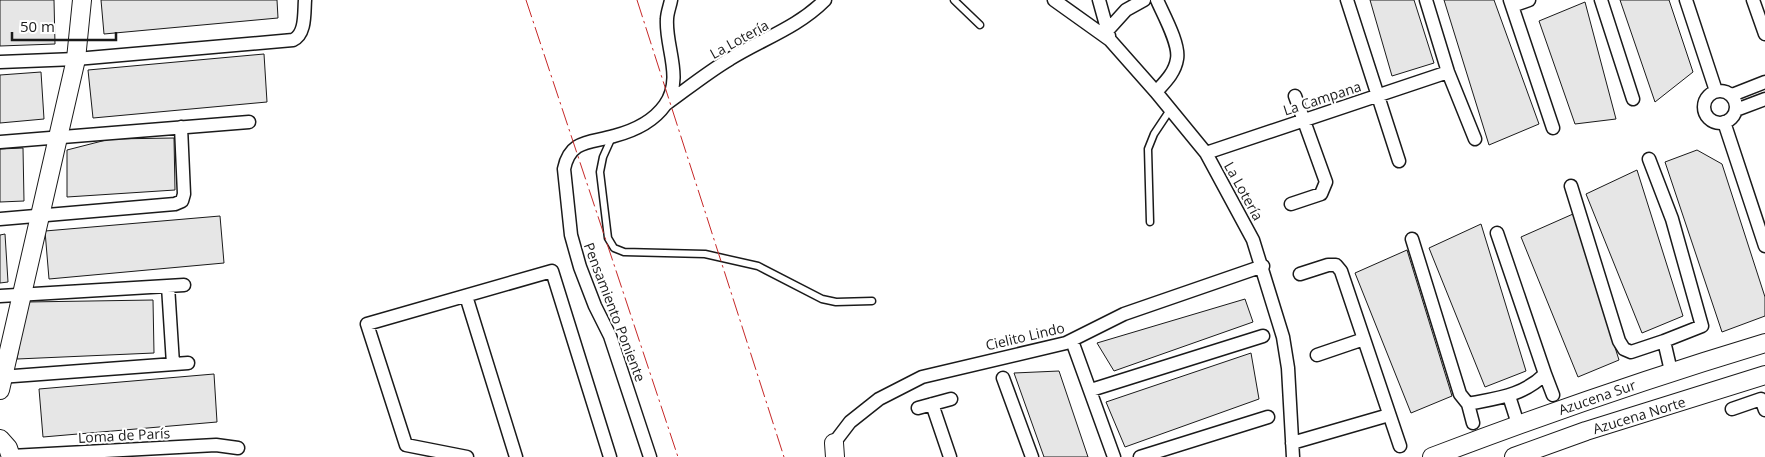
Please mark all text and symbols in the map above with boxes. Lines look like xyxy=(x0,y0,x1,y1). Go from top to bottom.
scale bar xyxy=(12,10,116,42)
street label: La Lotería xyxy=(706,15,772,63)
text: 50 m xyxy=(20,16,55,36)
street label: La Campana xyxy=(1281,76,1363,120)
street label: La Lotería xyxy=(1220,158,1268,224)
street label: Pensamiento Poniente xyxy=(580,240,650,384)
street label: Cielito Lindo xyxy=(984,318,1066,354)
street label: Azucena Sur xyxy=(1556,375,1638,419)
street label: Azucena Norte xyxy=(1590,392,1688,438)
street label: Loma de París xyxy=(77,423,171,447)

